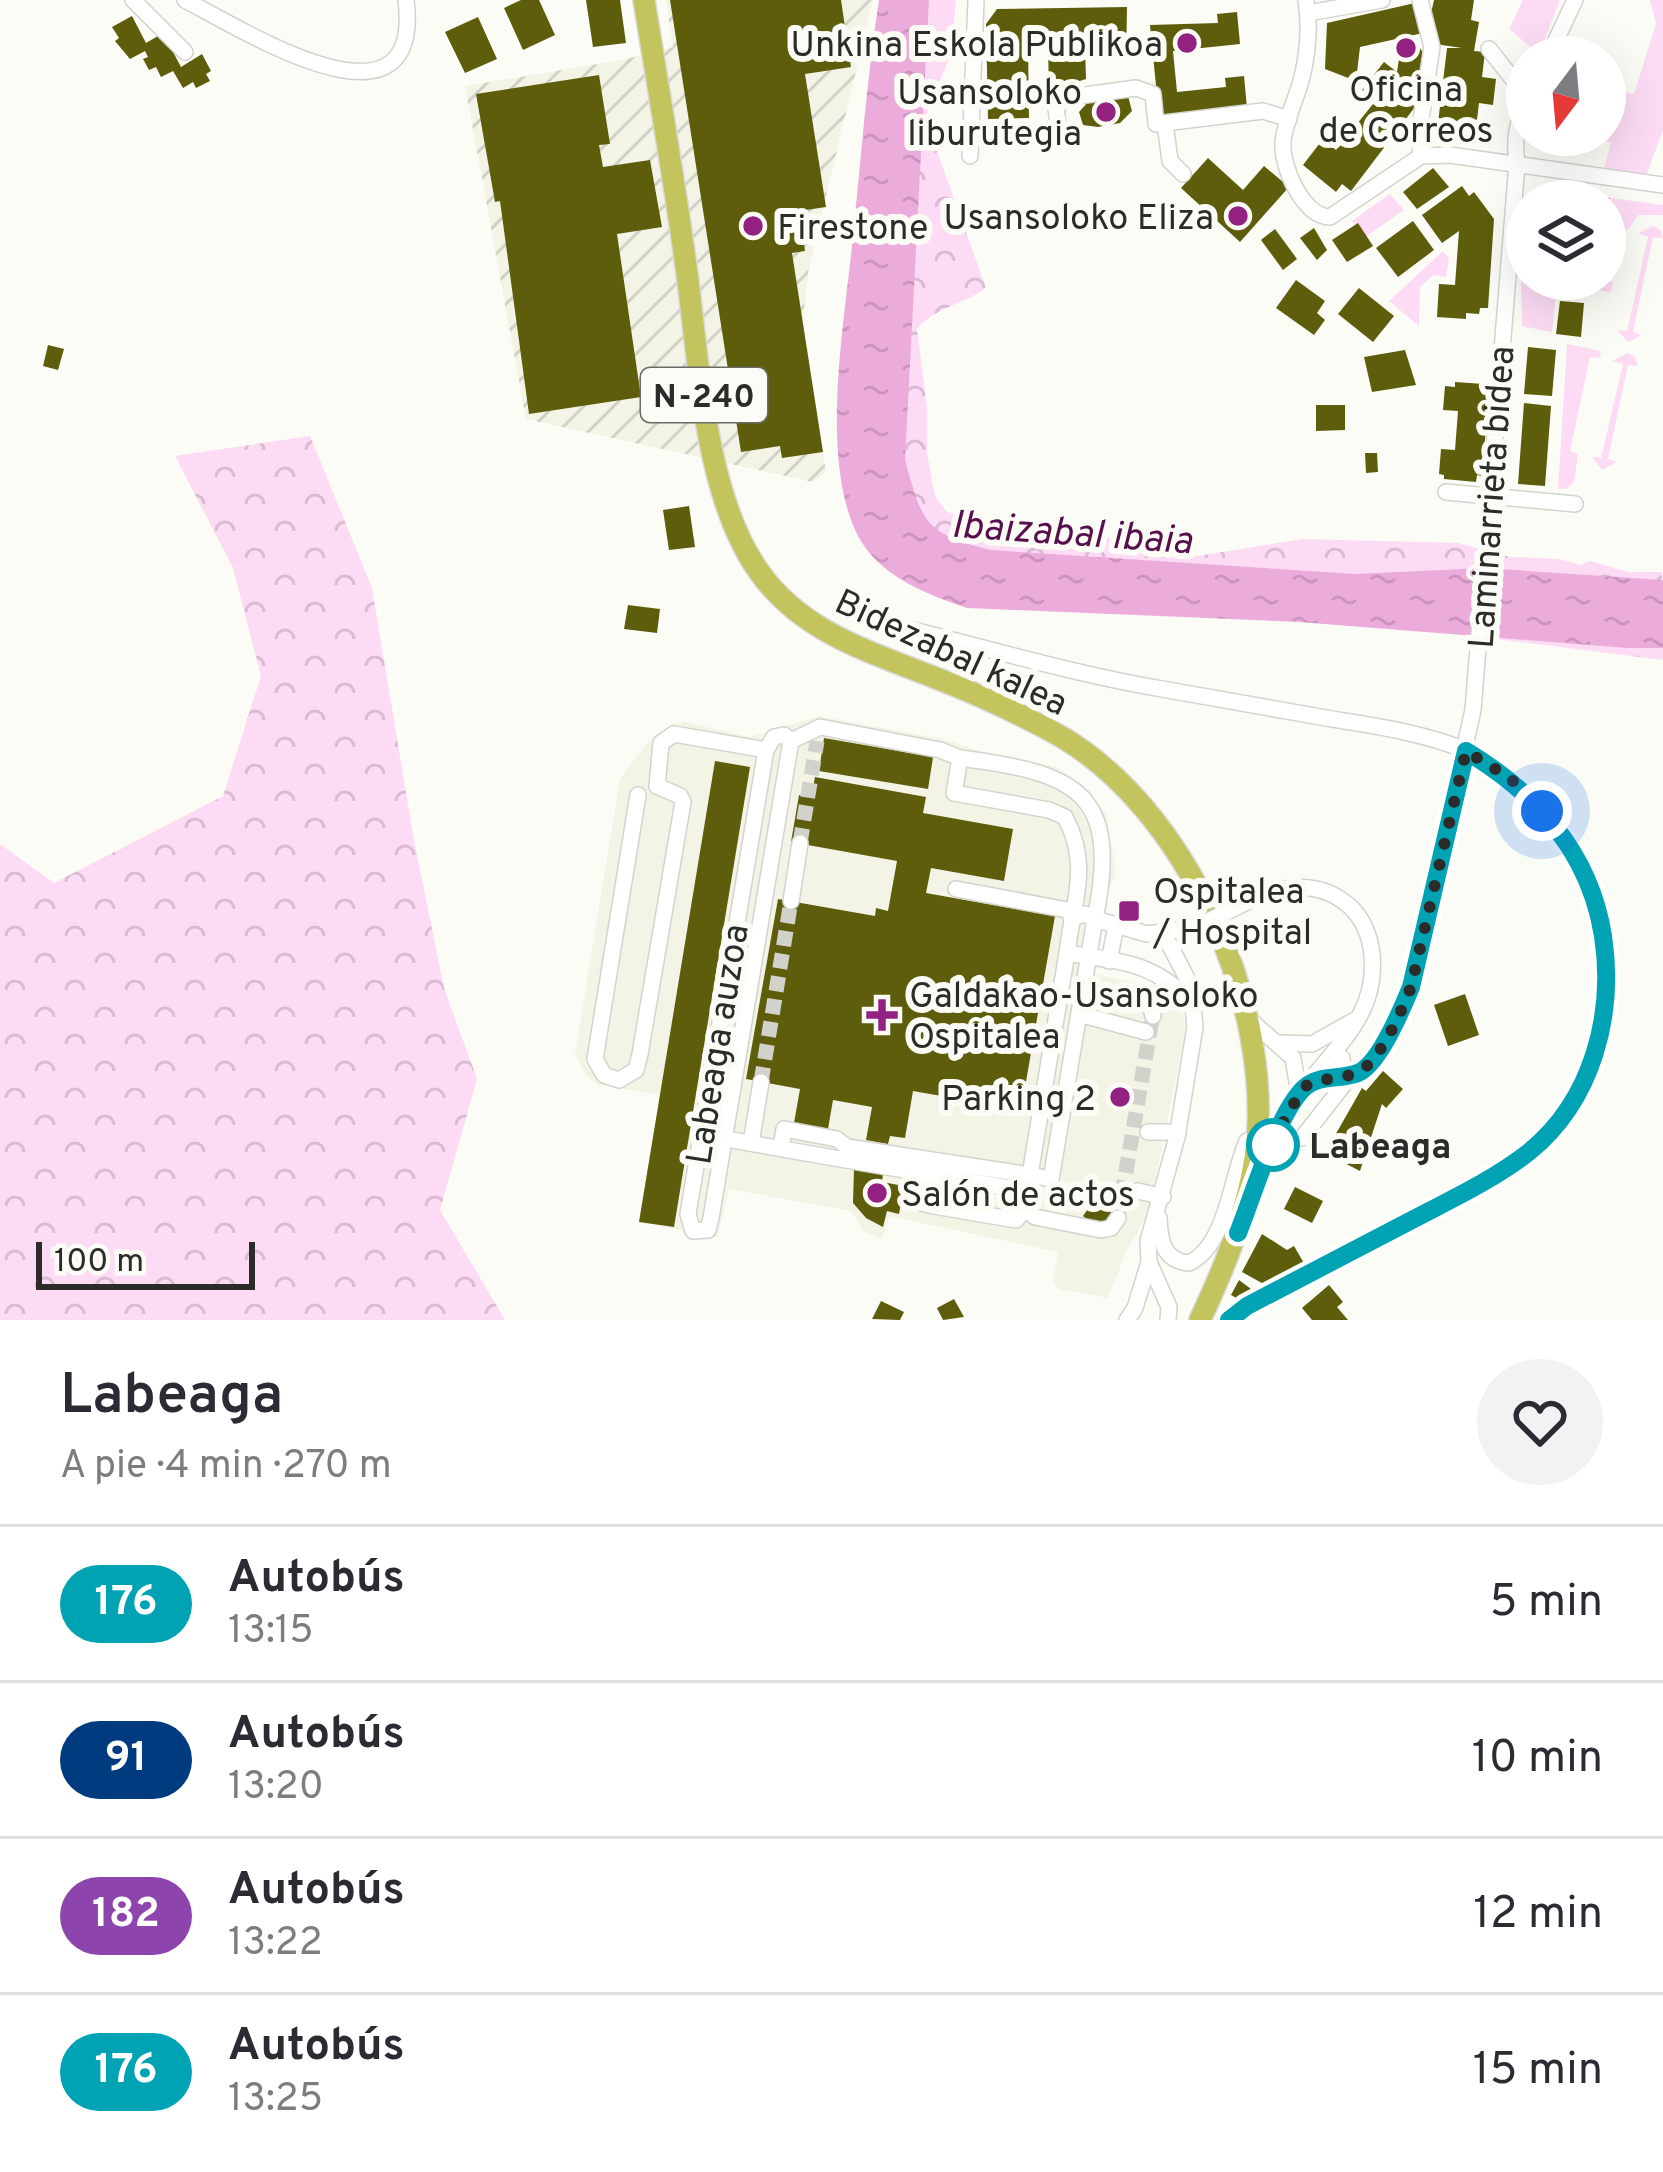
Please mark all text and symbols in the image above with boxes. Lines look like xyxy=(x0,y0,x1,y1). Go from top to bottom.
place label: Unkina Eskola Publikoa xyxy=(790,24,1163,70)
marker: Unkina Eskola Publikoa xyxy=(1174,30,1200,56)
marker: Oficina de Correos xyxy=(1393,35,1419,61)
north arrow xyxy=(1506,36,1626,156)
map controls xyxy=(1506,36,1626,300)
place label: Oficina de Correos xyxy=(1319,69,1494,156)
place label: Usansoloko liburutegia xyxy=(897,72,1082,159)
marker: Usansoloko liburutegia xyxy=(1093,99,1119,125)
button: layers xyxy=(1506,180,1626,300)
place label: Usansoloko Eliza xyxy=(943,197,1214,243)
marker: Usansoloko Eliza xyxy=(1225,203,1251,229)
place label: Firestone xyxy=(777,207,928,253)
marker: Firestone xyxy=(740,213,766,239)
street label: Laminarrieta bidea xyxy=(1460,344,1528,650)
road number: N-240 xyxy=(641,368,767,422)
water label: Ibaizabal ibaia xyxy=(949,503,1195,568)
street label: Bidezabal kalea xyxy=(827,581,1074,729)
your location xyxy=(1512,781,1572,841)
place label: Ospitalea / Hospital xyxy=(1152,871,1312,958)
marker: Ospitalea / Hospital xyxy=(1116,898,1142,924)
street label: Labeaga auzoa xyxy=(678,921,762,1168)
place label: Galdakao-Usansoloko Ospitalea xyxy=(909,975,1259,1062)
marker: Galdakao-Usansoloko Ospitalea xyxy=(866,999,898,1031)
place label: Parking 2 xyxy=(941,1078,1096,1124)
marker: Parking 2 xyxy=(1107,1084,1133,1110)
marker: Labeaga xyxy=(1248,1120,1298,1170)
place label: Labeaga xyxy=(1309,1126,1451,1172)
place label: Salón de actos xyxy=(901,1174,1135,1220)
marker: Salón de actos xyxy=(864,1180,890,1206)
scale bar xyxy=(36,1236,255,1289)
text: 100 m xyxy=(54,1242,144,1284)
button: heart xyxy=(1477,1359,1603,1485)
text: Labeaga xyxy=(60,1362,283,1434)
text: A pie · 4 min · 270 m xyxy=(60,1443,392,1492)
text: Autobús xyxy=(228,1551,405,1608)
text: 5 min xyxy=(1490,1575,1603,1632)
text: 176 xyxy=(94,1577,158,1630)
text: 13:15 xyxy=(228,1608,314,1657)
text: Autobús xyxy=(228,1707,405,1764)
text: 10 min xyxy=(1472,1731,1603,1788)
text: 91 xyxy=(105,1733,147,1786)
text: 13:20 xyxy=(228,1764,324,1813)
text: Autobús xyxy=(228,1863,405,1920)
text: 12 min xyxy=(1473,1887,1603,1944)
text: 182 xyxy=(92,1889,160,1942)
text: 13:22 xyxy=(228,1920,323,1969)
text: Autobús xyxy=(228,2019,405,2076)
text: 15 min xyxy=(1473,2043,1603,2100)
text: 176 xyxy=(94,2045,158,2098)
text: 13:25 xyxy=(228,2076,323,2125)

